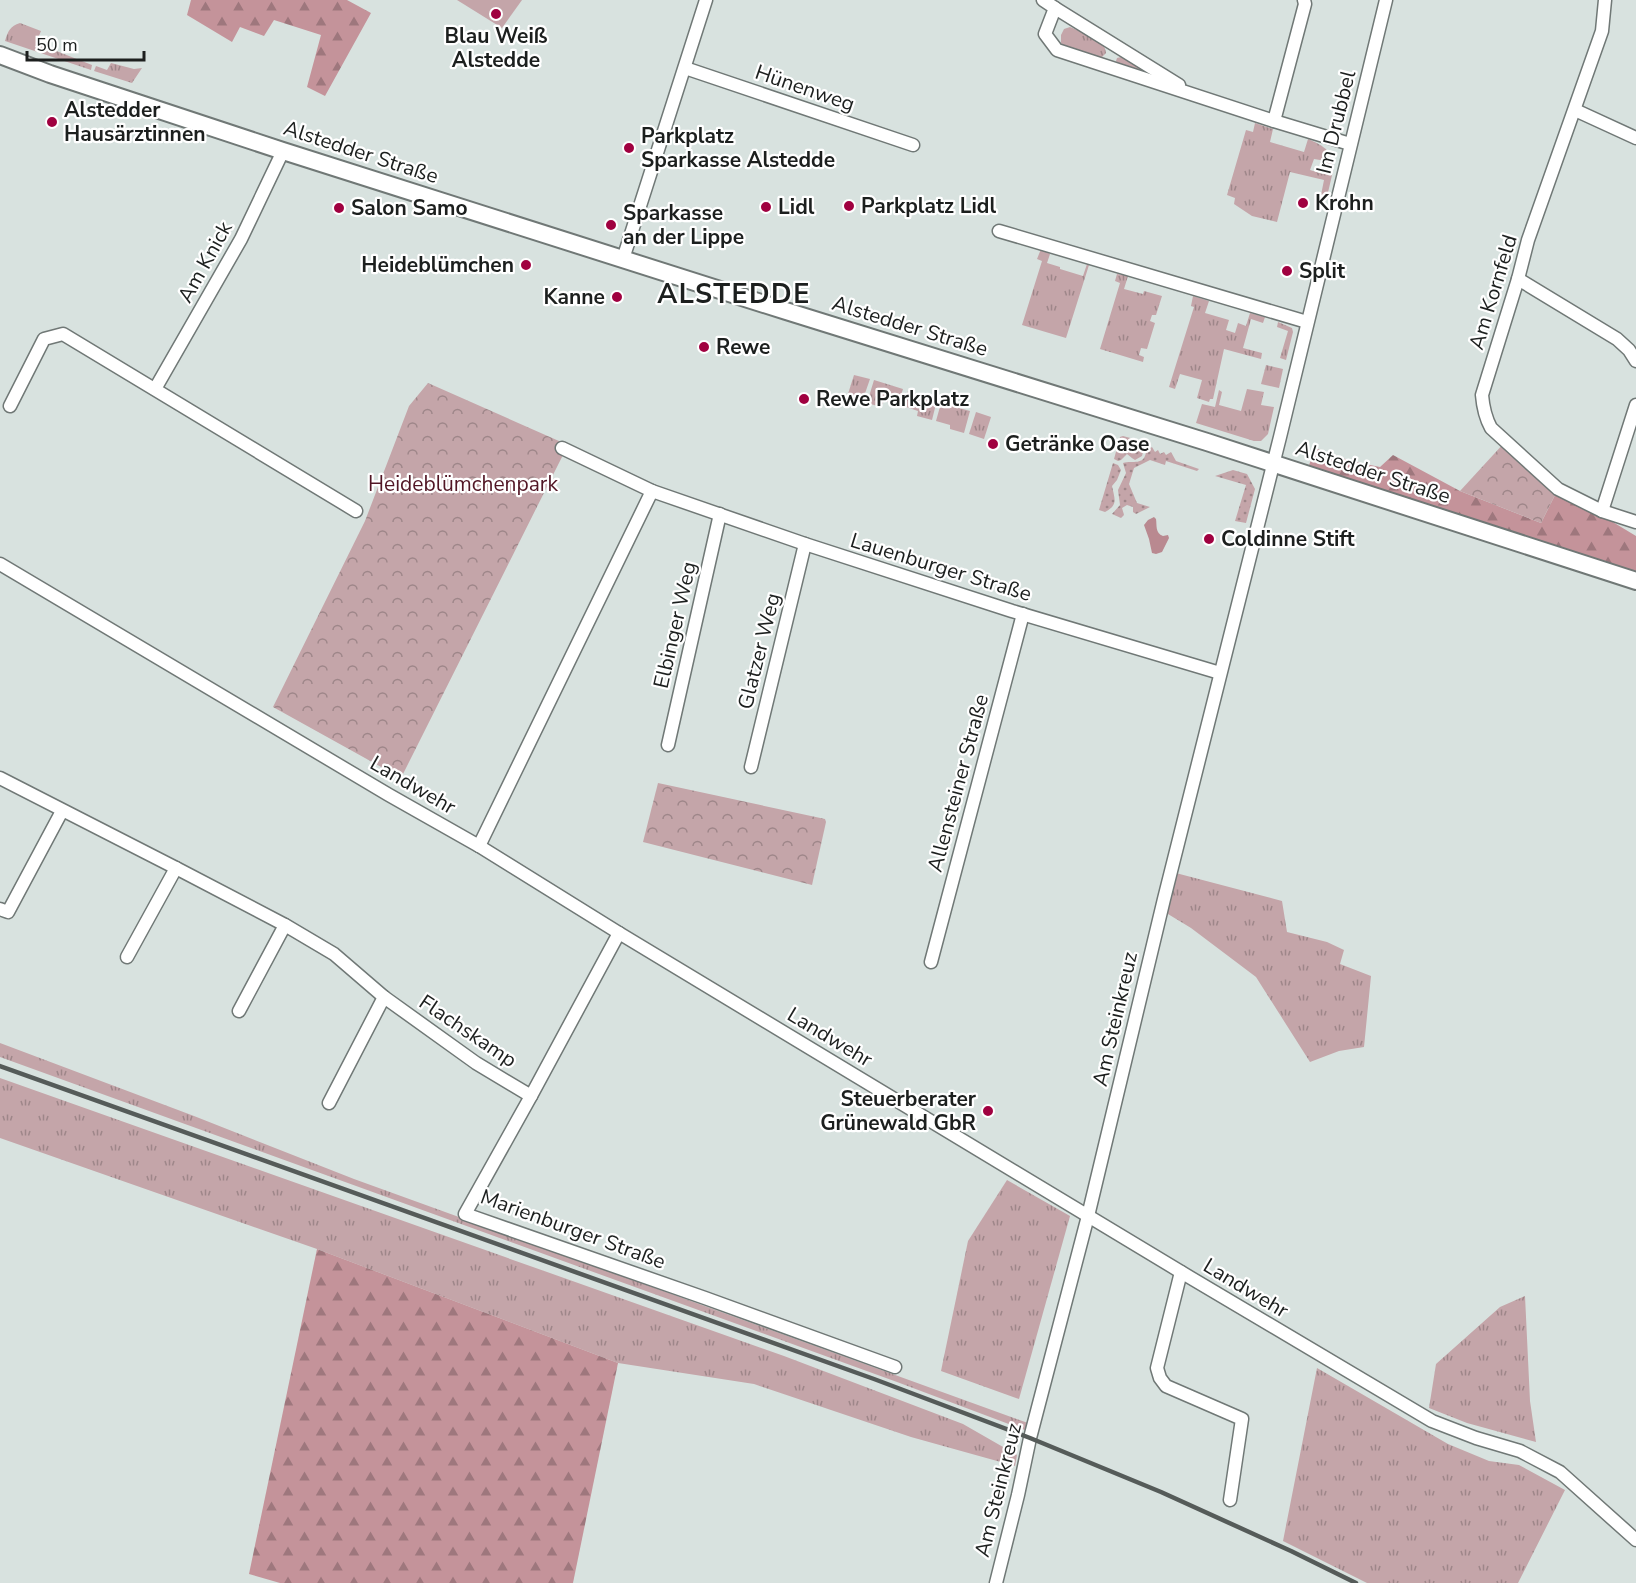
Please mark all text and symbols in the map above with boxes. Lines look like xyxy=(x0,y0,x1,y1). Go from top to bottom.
marker: Blau Weiß Alstedde xyxy=(489,7,503,21)
place label: Blau Weiß Alstedde xyxy=(445,22,548,74)
scale bar xyxy=(27,24,144,62)
text: 50 m xyxy=(36,33,78,57)
street label: Hünenweg xyxy=(751,58,859,118)
street label: Im Drubbel xyxy=(1310,67,1363,177)
place label: Alstedder Hausärztinnen xyxy=(64,96,206,148)
street label: Alstedder Straße xyxy=(280,114,442,190)
marker: Alstedder Hausärztinnen xyxy=(45,115,59,129)
place label: Parkplatz Sparkasse Alstedde xyxy=(641,122,835,174)
marker: Parkplatz Sparkasse Alstedde xyxy=(622,141,636,155)
place label: Krohn xyxy=(1315,189,1374,217)
place label: Parkplatz Lidl xyxy=(861,192,996,220)
place label: Lidl xyxy=(778,193,815,221)
place label: Salon Samo xyxy=(351,194,468,222)
marker: Krohn xyxy=(1296,196,1310,210)
place label: Sparkasse an der Lippe xyxy=(623,199,744,251)
marker: Parkplatz Lidl xyxy=(842,199,856,213)
marker: Lidl xyxy=(759,200,773,214)
marker: Salon Samo xyxy=(332,201,346,215)
street label: Am Knick xyxy=(171,216,239,308)
marker: Sparkasse an der Lippe xyxy=(604,218,618,232)
street label: Am Kornfeld xyxy=(1462,231,1524,353)
place label: Heideblümchen xyxy=(361,251,514,279)
place label: Split xyxy=(1299,257,1346,285)
marker: Heideblümchen xyxy=(519,258,533,272)
marker: Split xyxy=(1280,264,1294,278)
district label: ALSTEDDE xyxy=(657,276,811,313)
place label: Kanne xyxy=(544,283,605,311)
street label: Alstedder Straße xyxy=(829,289,991,363)
marker: Kanne xyxy=(610,290,624,304)
place label: Rewe xyxy=(716,333,770,361)
marker: Rewe xyxy=(697,340,711,354)
place label: Rewe Parkplatz xyxy=(816,385,969,413)
marker: Rewe Parkplatz xyxy=(797,392,811,406)
place label: Getränke Oase xyxy=(1005,430,1149,458)
street label: Alstedder Straße xyxy=(1292,434,1454,510)
marker: Getränke Oase xyxy=(986,437,1000,451)
park label: Heideblümchenpark xyxy=(368,470,558,498)
place label: Coldinne Stift xyxy=(1221,525,1355,553)
street label: Lauenburger Straße xyxy=(847,526,1035,608)
marker: Coldinne Stift xyxy=(1202,532,1216,546)
street label: Elbinger Weg xyxy=(647,559,703,691)
street label: Glatzer Weg xyxy=(731,590,787,712)
street label: Allensteiner Straße xyxy=(921,691,995,875)
street label: Landwehr xyxy=(365,749,461,821)
street label: Am Steinkreuz xyxy=(1086,949,1144,1089)
street label: Flachskamp xyxy=(414,988,522,1074)
street label: Landwehr xyxy=(782,1001,878,1074)
place label: Steuerberater Grünewald GbR xyxy=(820,1085,977,1137)
marker: Steuerberater Grünewald GbR xyxy=(981,1104,995,1118)
street label: Marienburger Straße xyxy=(476,1182,670,1276)
street label: Landwehr xyxy=(1198,1252,1294,1325)
street label: Am Steinkreuz xyxy=(968,1420,1028,1560)

